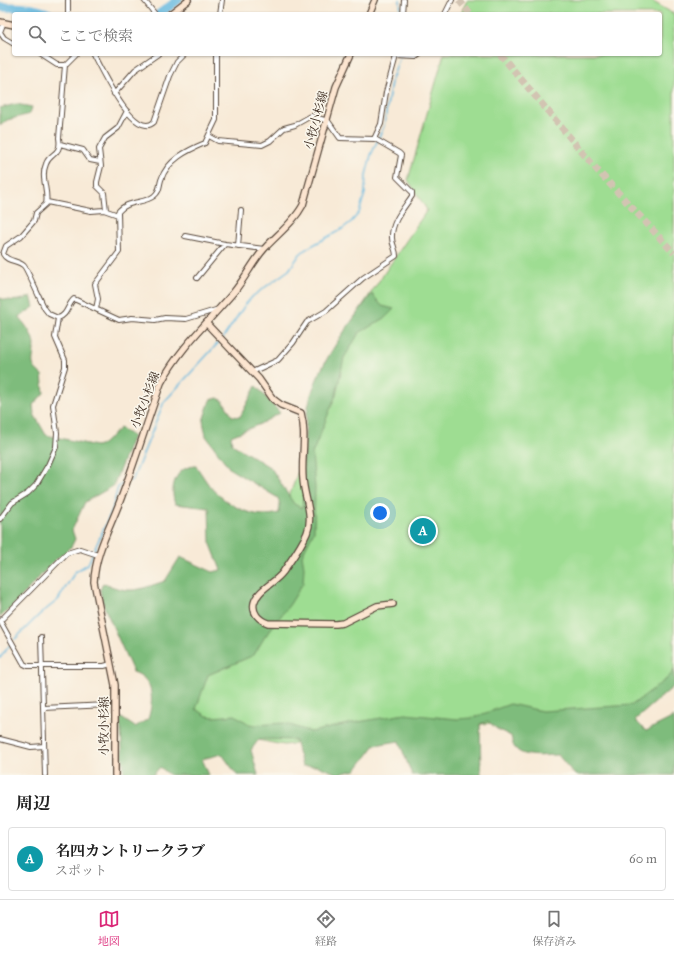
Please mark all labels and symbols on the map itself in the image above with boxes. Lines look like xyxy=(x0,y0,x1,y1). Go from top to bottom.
street label: 小牧小杉線 xyxy=(301,89,331,151)
street label: 小牧小杉線 xyxy=(128,369,162,431)
your location xyxy=(370,503,390,523)
pin: A xyxy=(410,516,436,546)
street label: 小牧小杉線 xyxy=(97,696,111,756)

